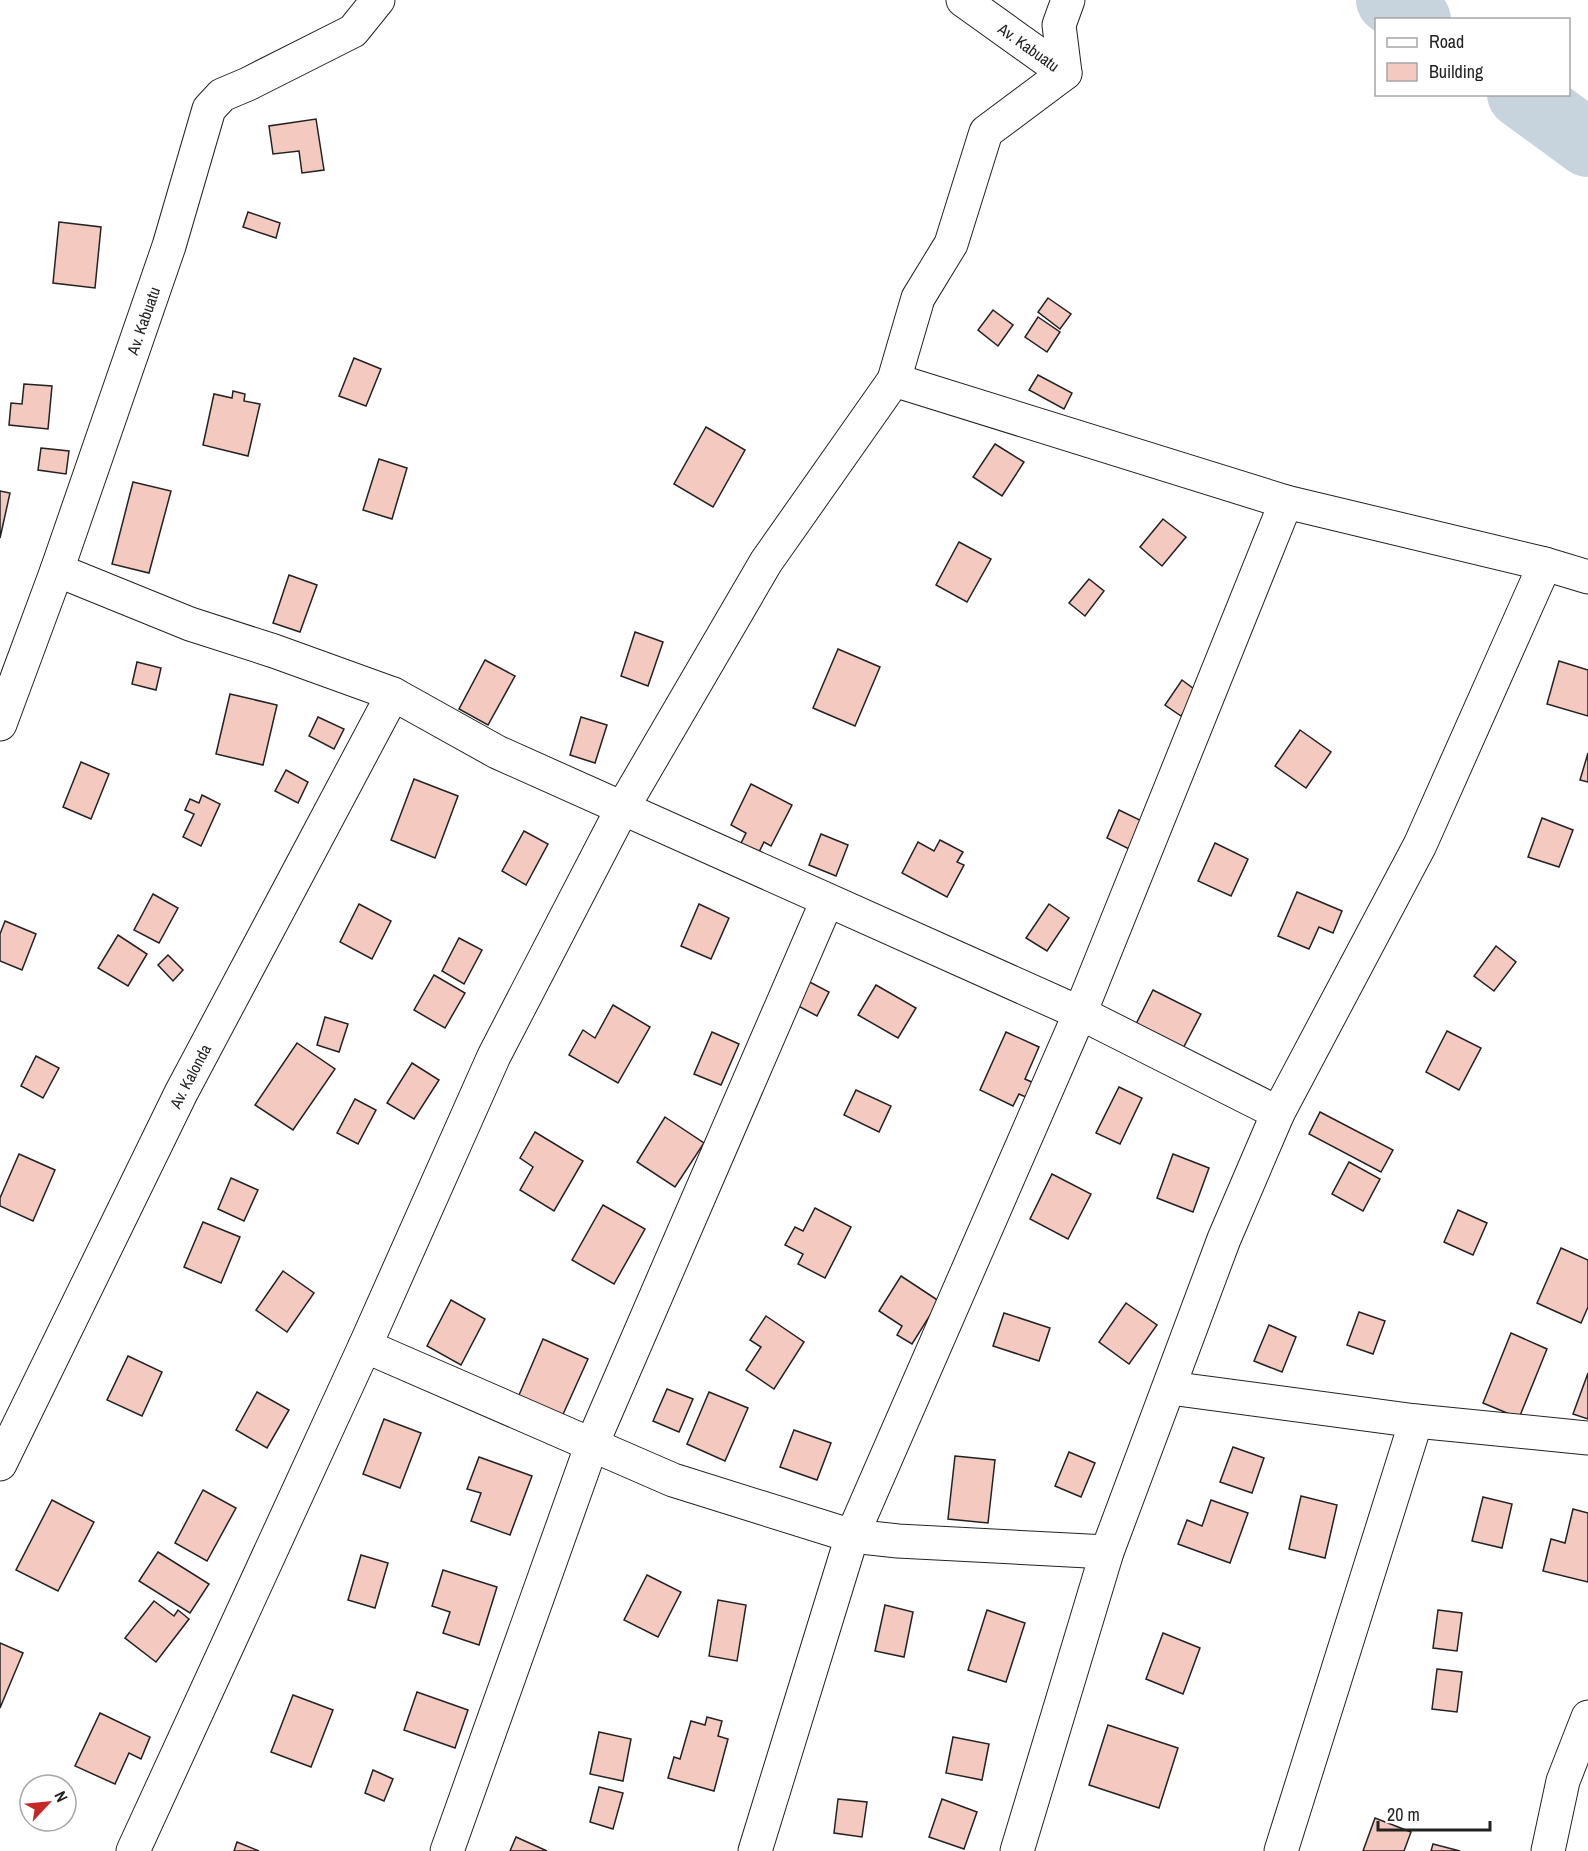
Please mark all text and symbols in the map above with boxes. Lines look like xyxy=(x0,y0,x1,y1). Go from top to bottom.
street label: Av. Kabuatu xyxy=(993,17,1064,77)
legend xyxy=(1375,18,1570,96)
text: Road xyxy=(1429,29,1464,54)
text: Building xyxy=(1429,59,1484,84)
street label: Av. Kabuatu xyxy=(121,284,165,358)
street label: Av. Kalonda xyxy=(164,1040,216,1113)
north arrow xyxy=(18,1773,78,1833)
text: N xyxy=(50,1787,73,1806)
scale bar xyxy=(1378,1794,1490,1832)
text: 20 m xyxy=(1387,1802,1420,1827)

